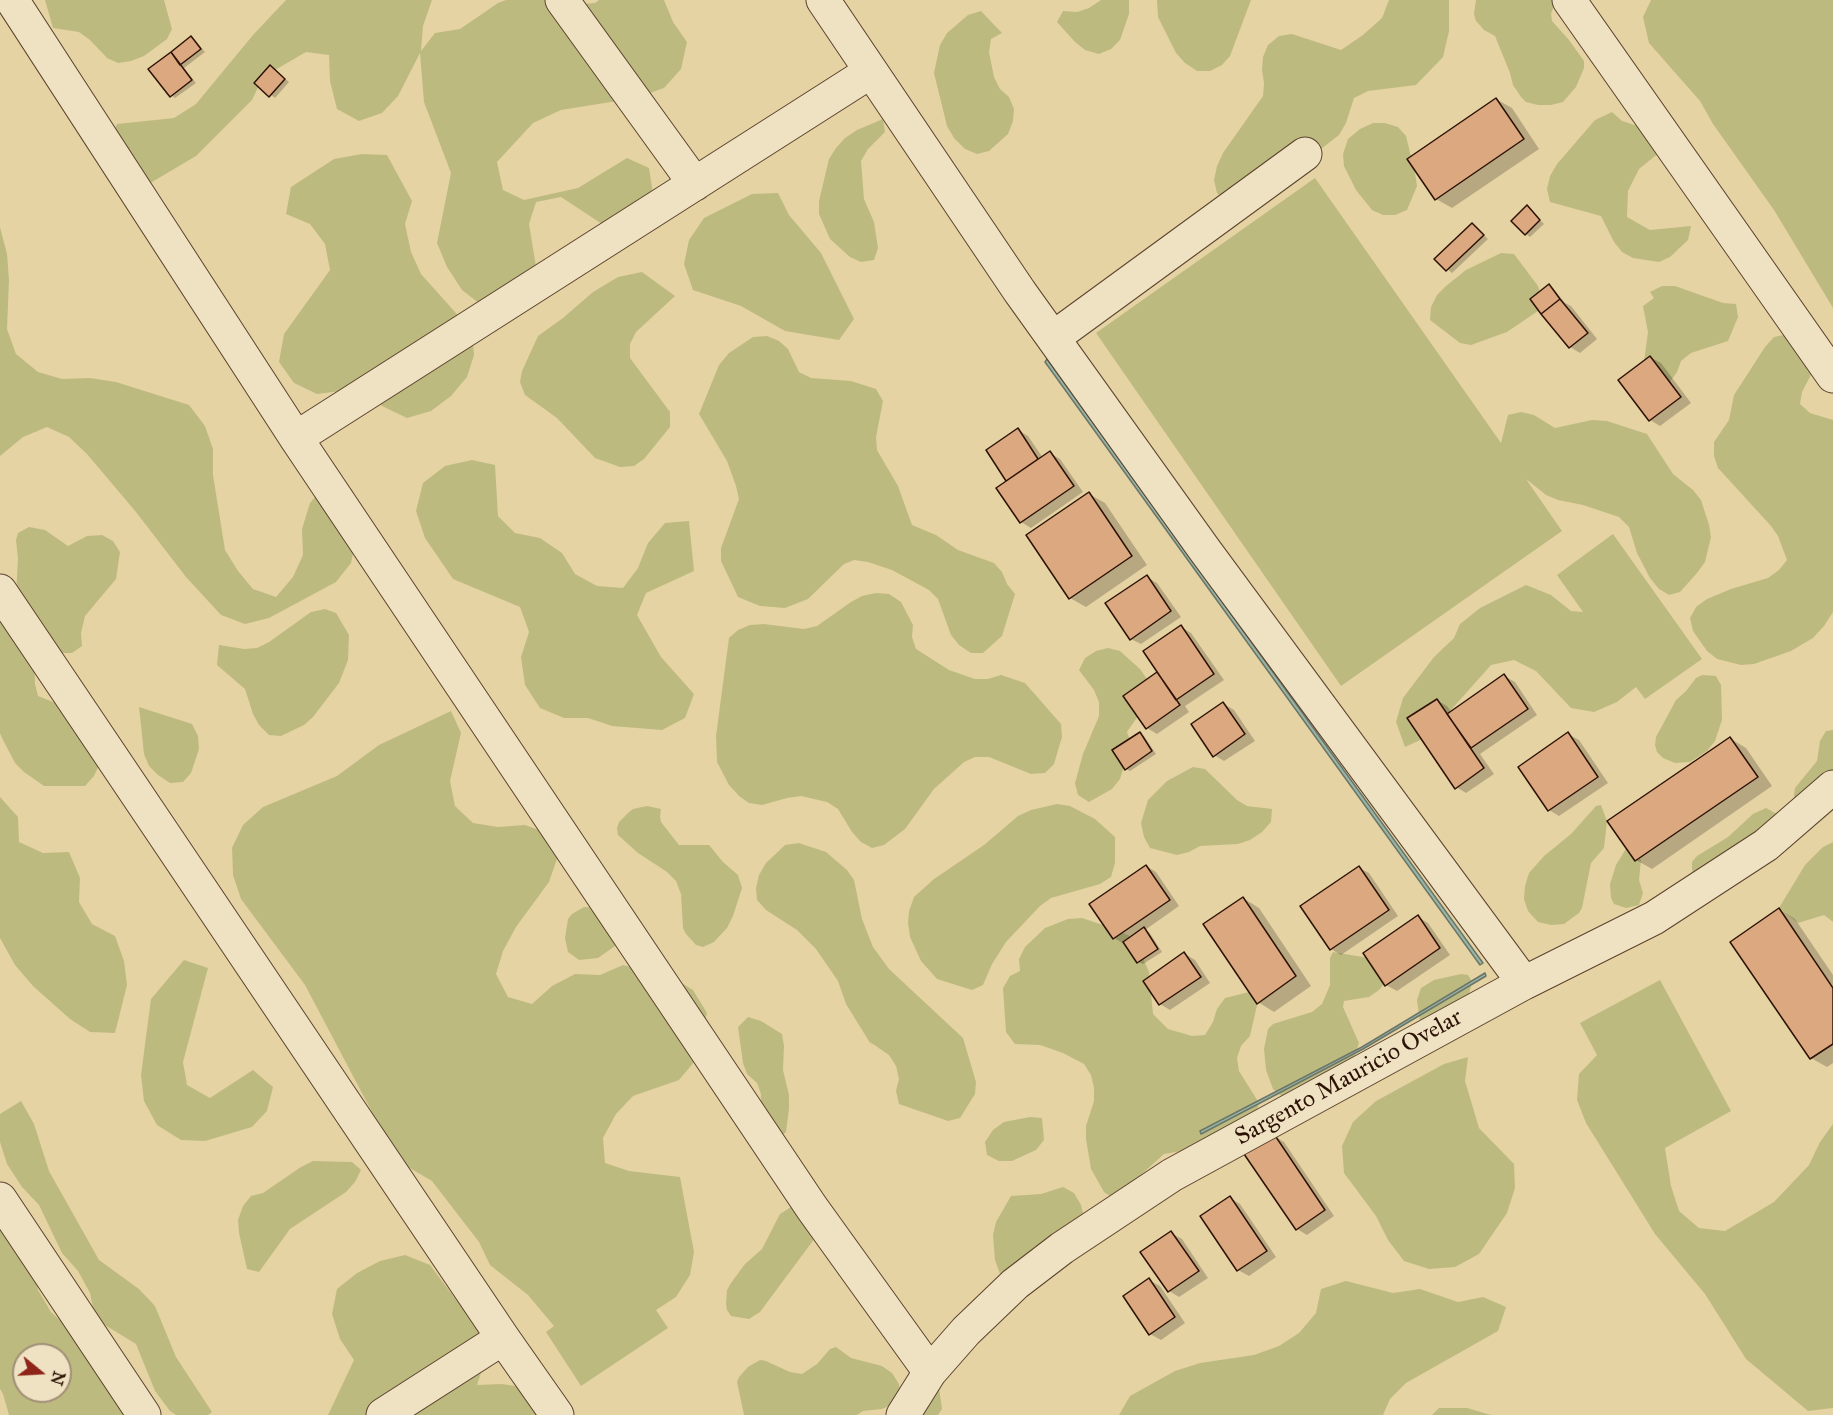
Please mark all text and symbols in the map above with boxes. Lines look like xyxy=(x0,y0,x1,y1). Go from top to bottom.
street label: Sargento Mauricio Ovelar xyxy=(1230,1004,1468,1152)
north arrow xyxy=(12,1343,72,1403)
text: N xyxy=(47,1369,69,1387)

